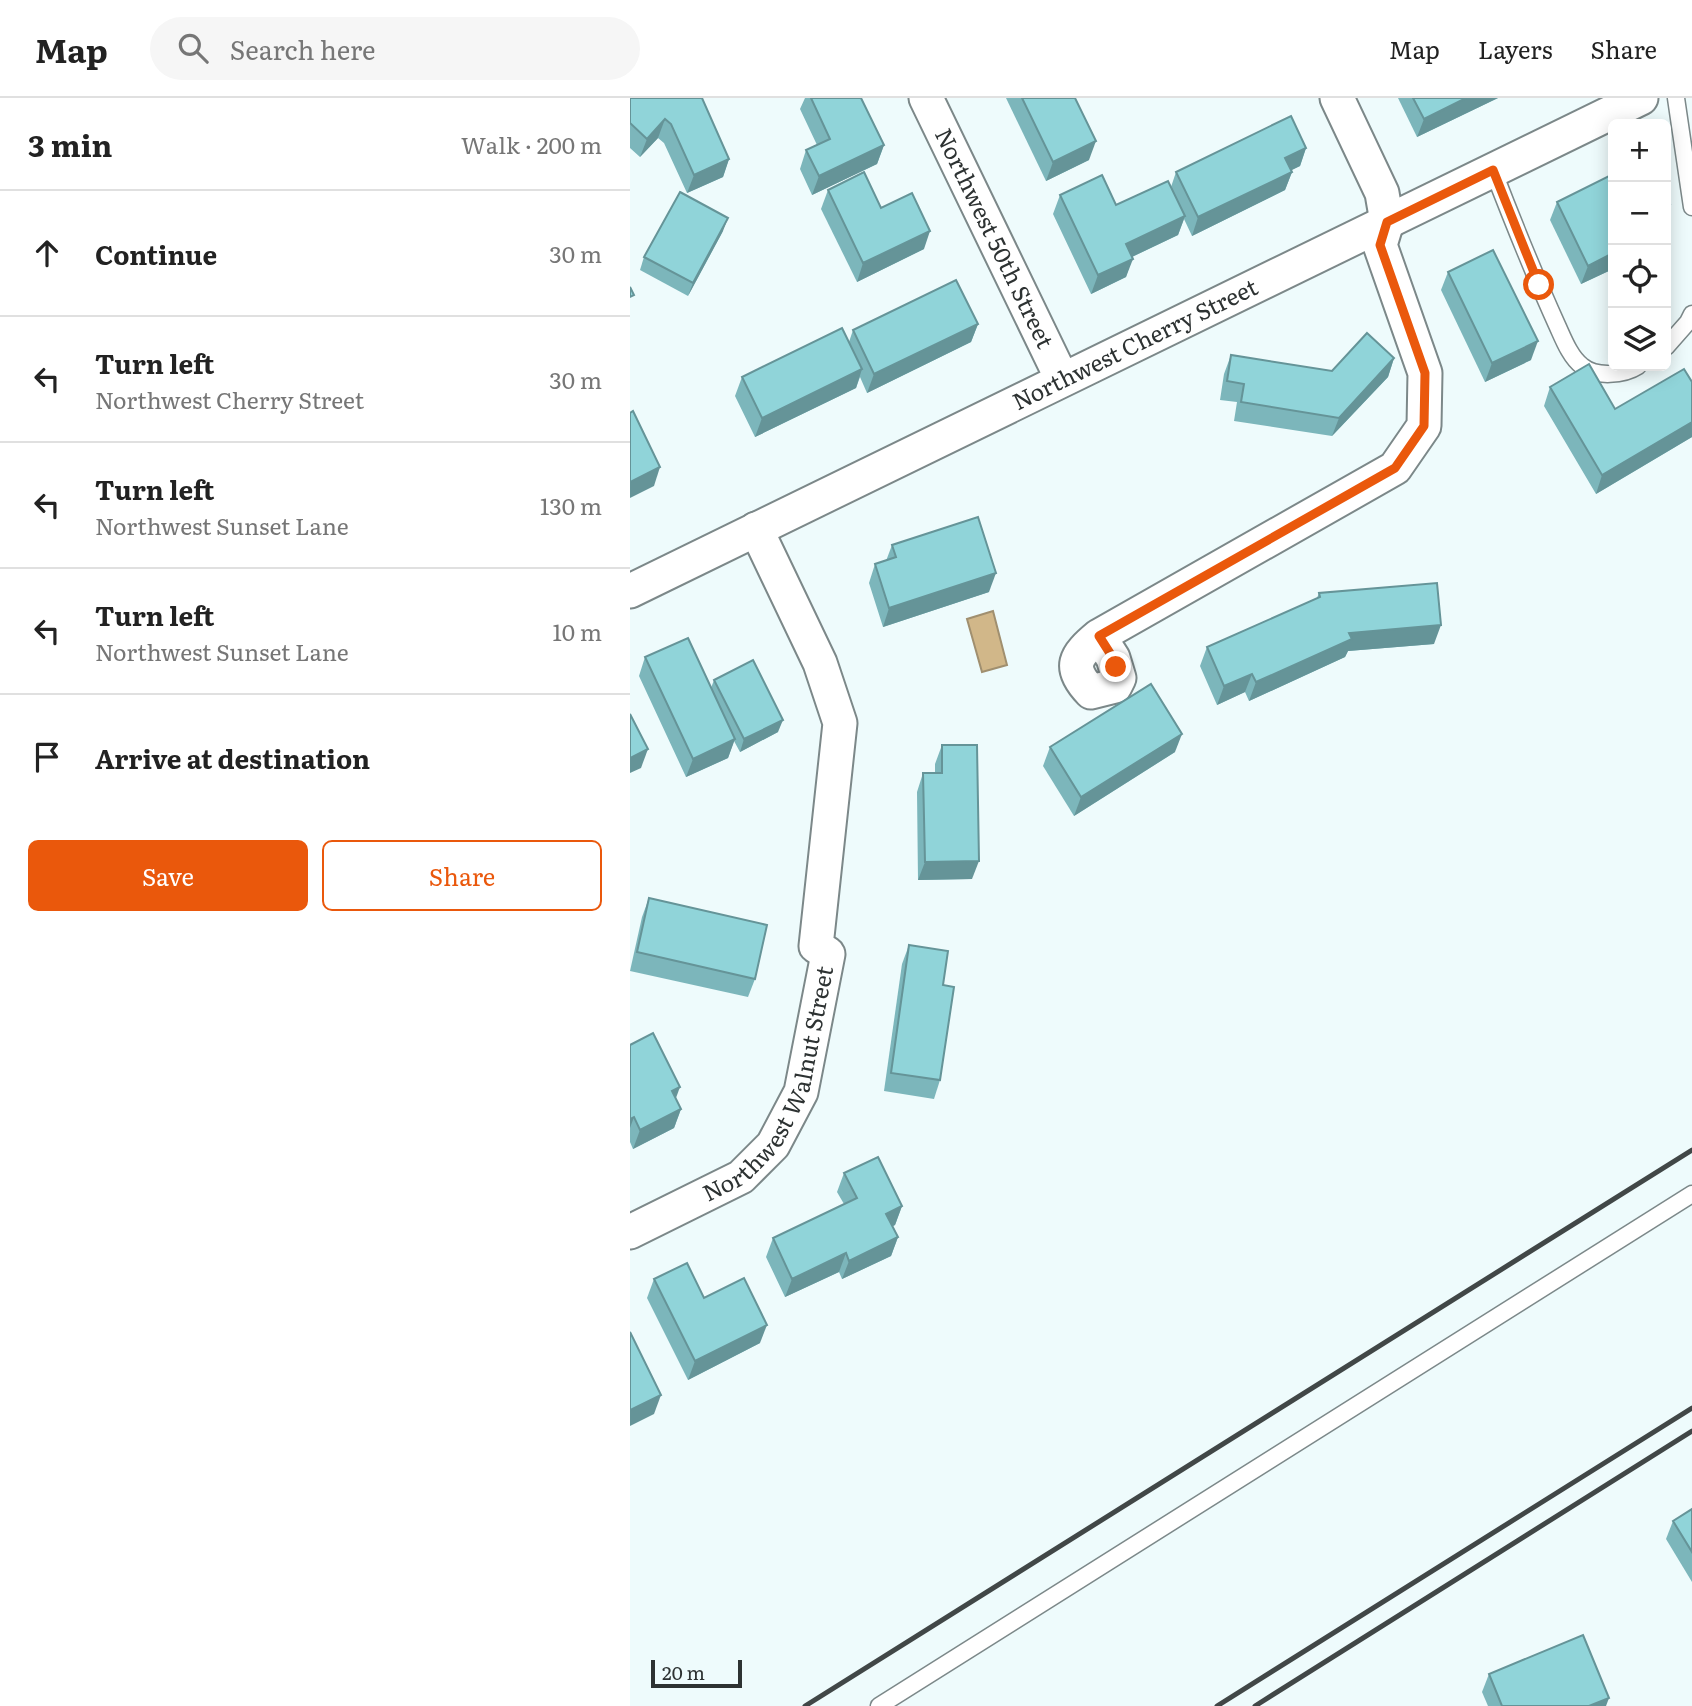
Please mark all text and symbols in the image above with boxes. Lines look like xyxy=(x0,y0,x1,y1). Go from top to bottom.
search box xyxy=(150,17,640,80)
text: Map xyxy=(35,24,108,73)
icon: search xyxy=(174,29,212,67)
text: Search here xyxy=(230,29,376,68)
text: Map xyxy=(1389,31,1440,66)
text: Layers xyxy=(1478,31,1552,66)
text: Share xyxy=(1590,31,1657,66)
map controls xyxy=(1608,119,1671,371)
button: + xyxy=(1608,119,1671,182)
text: 3 min xyxy=(28,122,112,166)
street label: Northwest 50th Street xyxy=(928,122,1064,354)
text: Walk · 200 m xyxy=(461,127,602,161)
button: − xyxy=(1608,182,1671,245)
icon: ahead xyxy=(28,234,66,272)
text: Continue xyxy=(95,234,217,273)
text: 30 m xyxy=(549,236,602,270)
button: locate xyxy=(1608,245,1671,308)
street label: Northwest Cherry Street xyxy=(1006,268,1263,417)
route start xyxy=(1523,269,1554,300)
button: layers xyxy=(1608,308,1671,371)
text: Turn left xyxy=(95,343,214,382)
icon: left xyxy=(28,360,66,398)
text: 30 m xyxy=(549,362,602,396)
text: Northwest Cherry Street xyxy=(95,382,364,416)
text: Turn left xyxy=(95,469,214,508)
icon: left xyxy=(28,486,66,524)
text: 130 m xyxy=(540,488,602,522)
text: Northwest Sunset Lane xyxy=(95,508,349,542)
text: Turn left xyxy=(95,595,214,634)
icon: left xyxy=(28,612,66,650)
text: 10 m xyxy=(552,614,602,648)
text: Northwest Sunset Lane xyxy=(95,634,349,668)
route end xyxy=(1100,651,1131,682)
icon: arrive xyxy=(28,738,66,776)
text: Arrive at destination xyxy=(95,738,370,777)
button: Save xyxy=(28,840,308,911)
button: Share xyxy=(322,840,602,911)
street label: Northwest Walnut Street xyxy=(696,962,840,1209)
scale bar xyxy=(651,1657,742,1689)
text: 20 m xyxy=(662,1658,705,1686)

